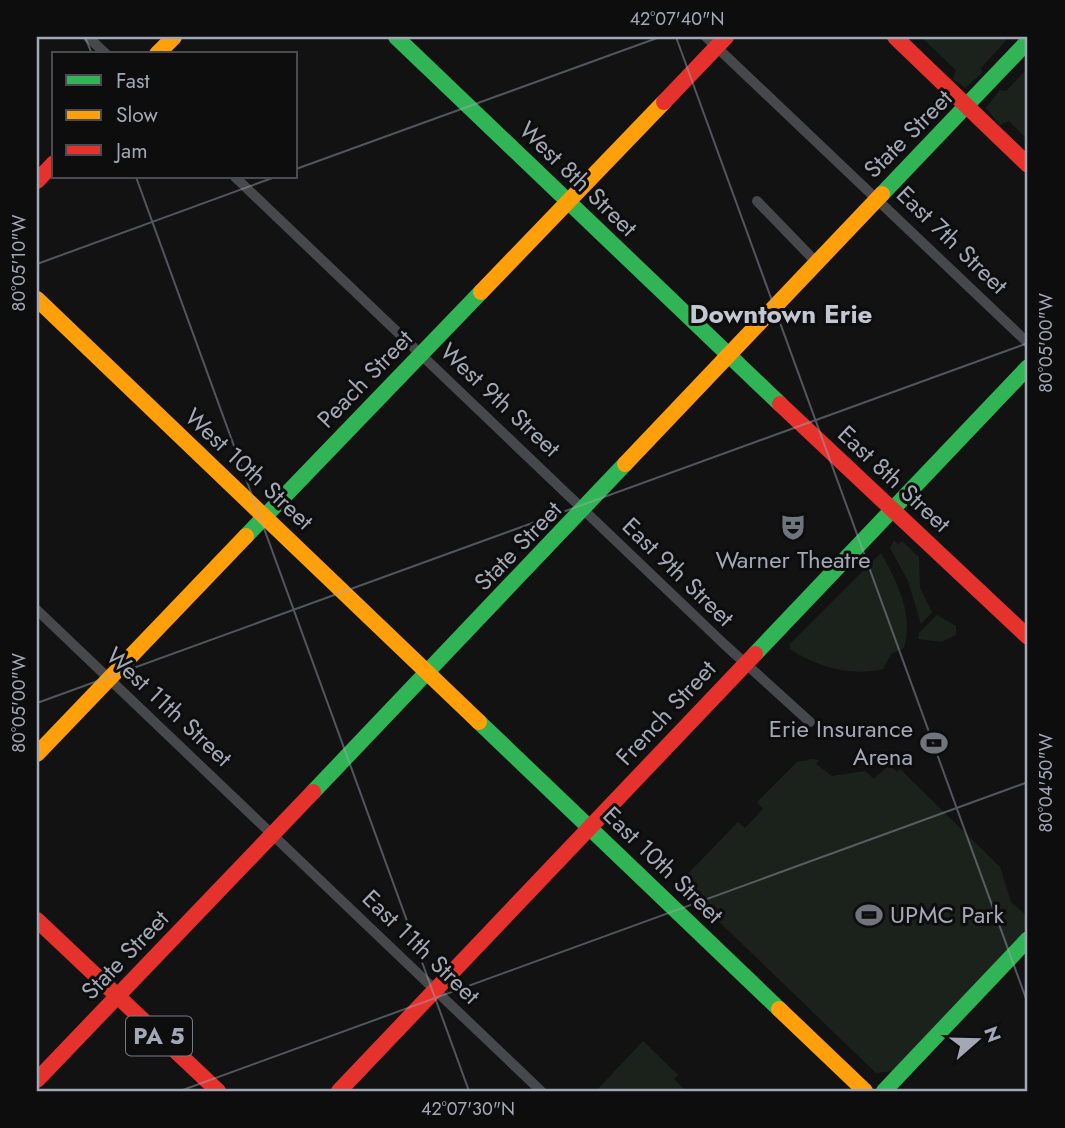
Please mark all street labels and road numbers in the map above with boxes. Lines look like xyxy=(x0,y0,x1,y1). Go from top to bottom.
street label: State Street xyxy=(855,81,960,186)
street label: West 8th Street xyxy=(511,113,646,244)
street label: East 7th Street xyxy=(889,177,1016,302)
street label: Peach Street xyxy=(309,321,421,436)
street label: West 9th Street xyxy=(432,334,569,465)
street label: West 10th Street xyxy=(177,400,322,538)
street label: East 8th Street xyxy=(830,417,959,540)
street label: State Street xyxy=(466,493,570,598)
street label: East 9th Street xyxy=(614,509,742,634)
street label: West 11th Street xyxy=(98,639,240,775)
street label: French Street xyxy=(608,652,724,773)
street label: East 10th Street xyxy=(595,798,732,931)
street label: East 11th Street xyxy=(355,881,488,1012)
street label: State Street xyxy=(73,902,177,1007)
road number: PA 5 xyxy=(126,1016,192,1056)

